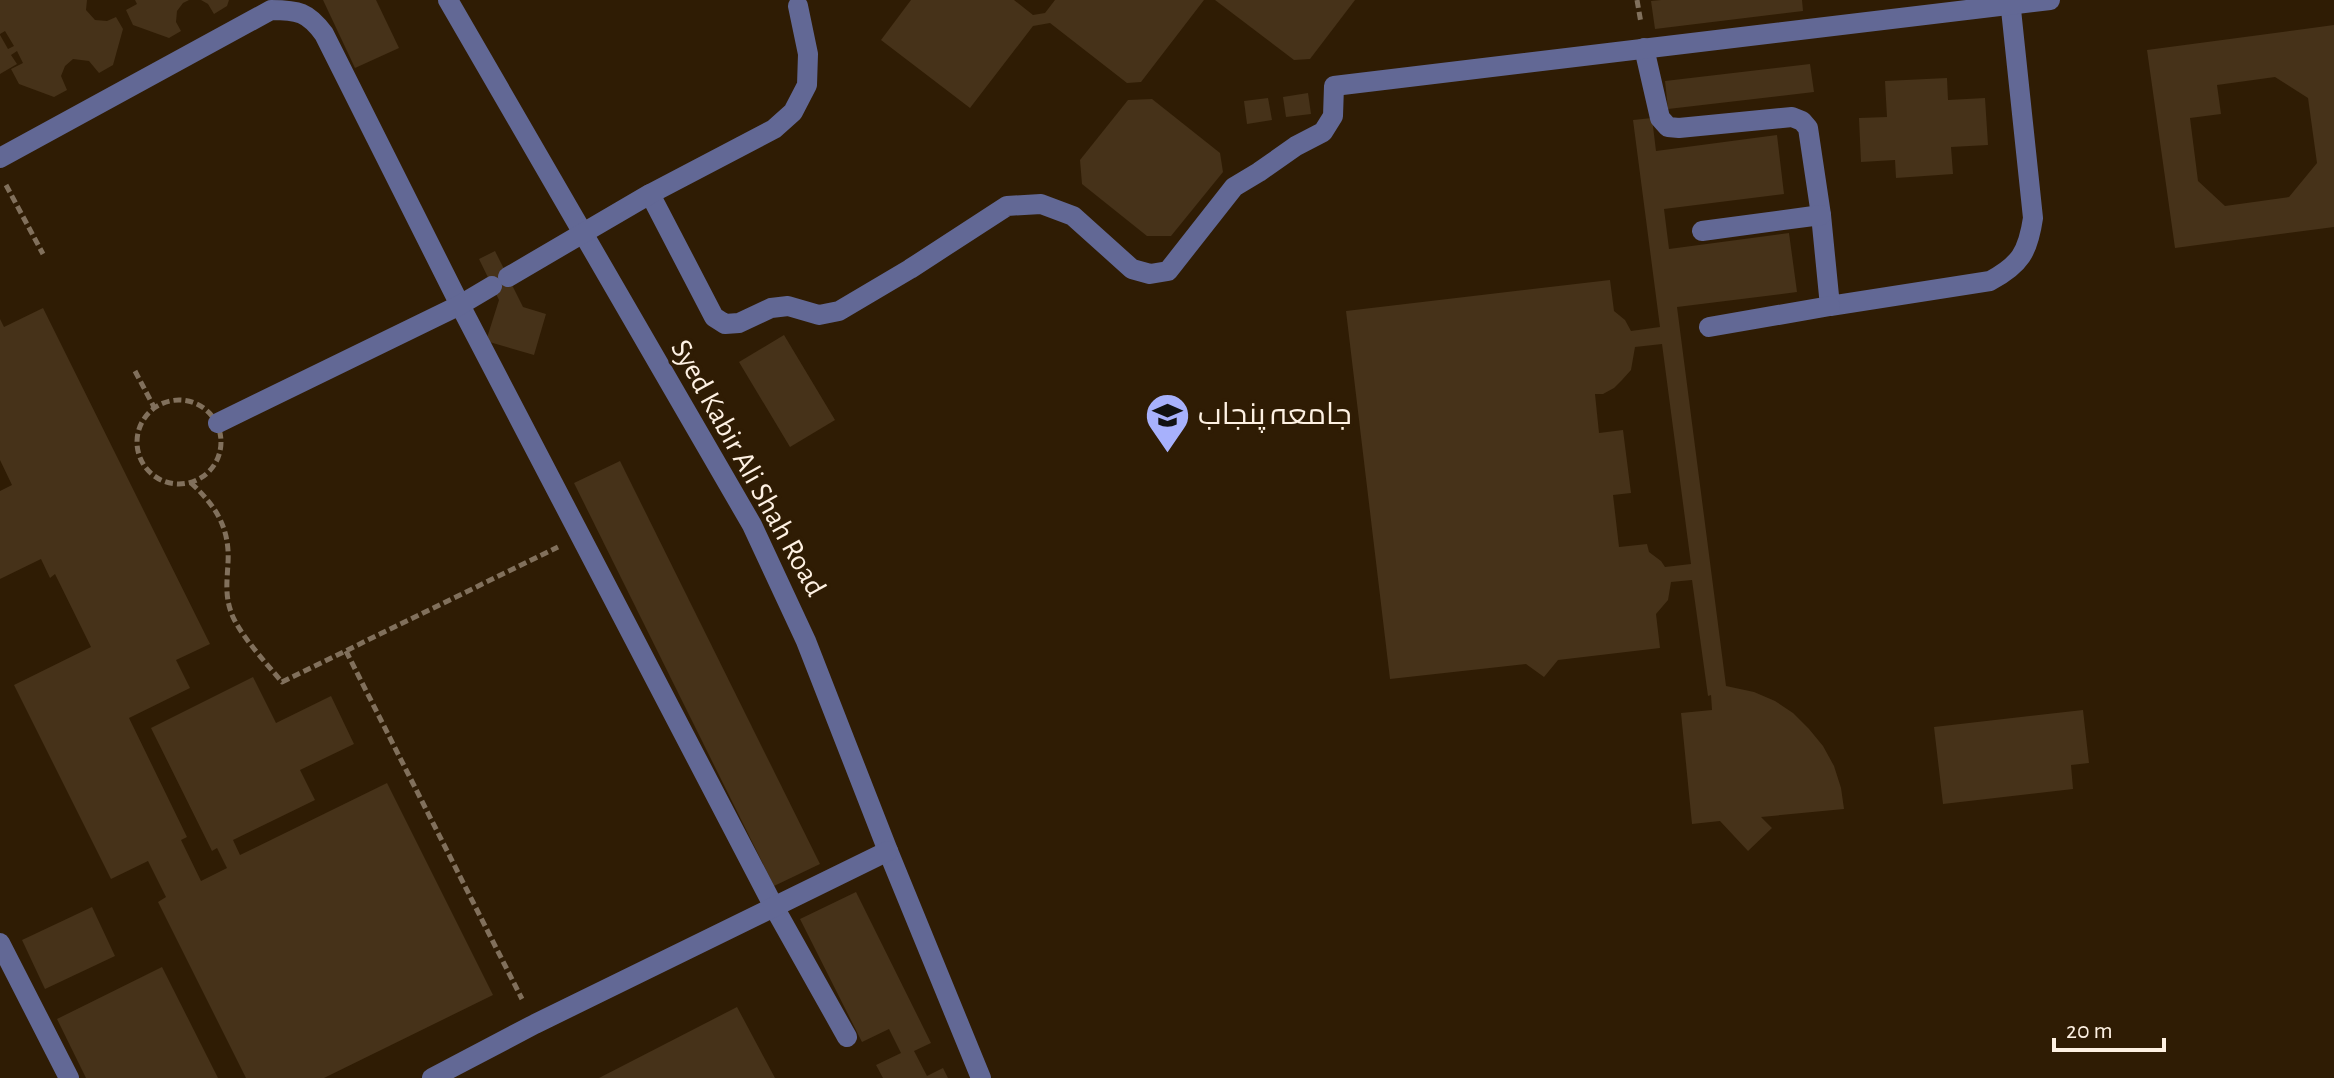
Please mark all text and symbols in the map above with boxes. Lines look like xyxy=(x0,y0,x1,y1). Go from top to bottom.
street label: Syed Kabir Ali Shah Road xyxy=(665,335,831,601)
school or university icon: جامعہ پنجاب xyxy=(1143,391,1191,454)
place label: جامعہ پنجاب xyxy=(1198,400,1352,433)
scale bar xyxy=(2054,1002,2164,1052)
text: 20 m xyxy=(2066,1019,2113,1043)

